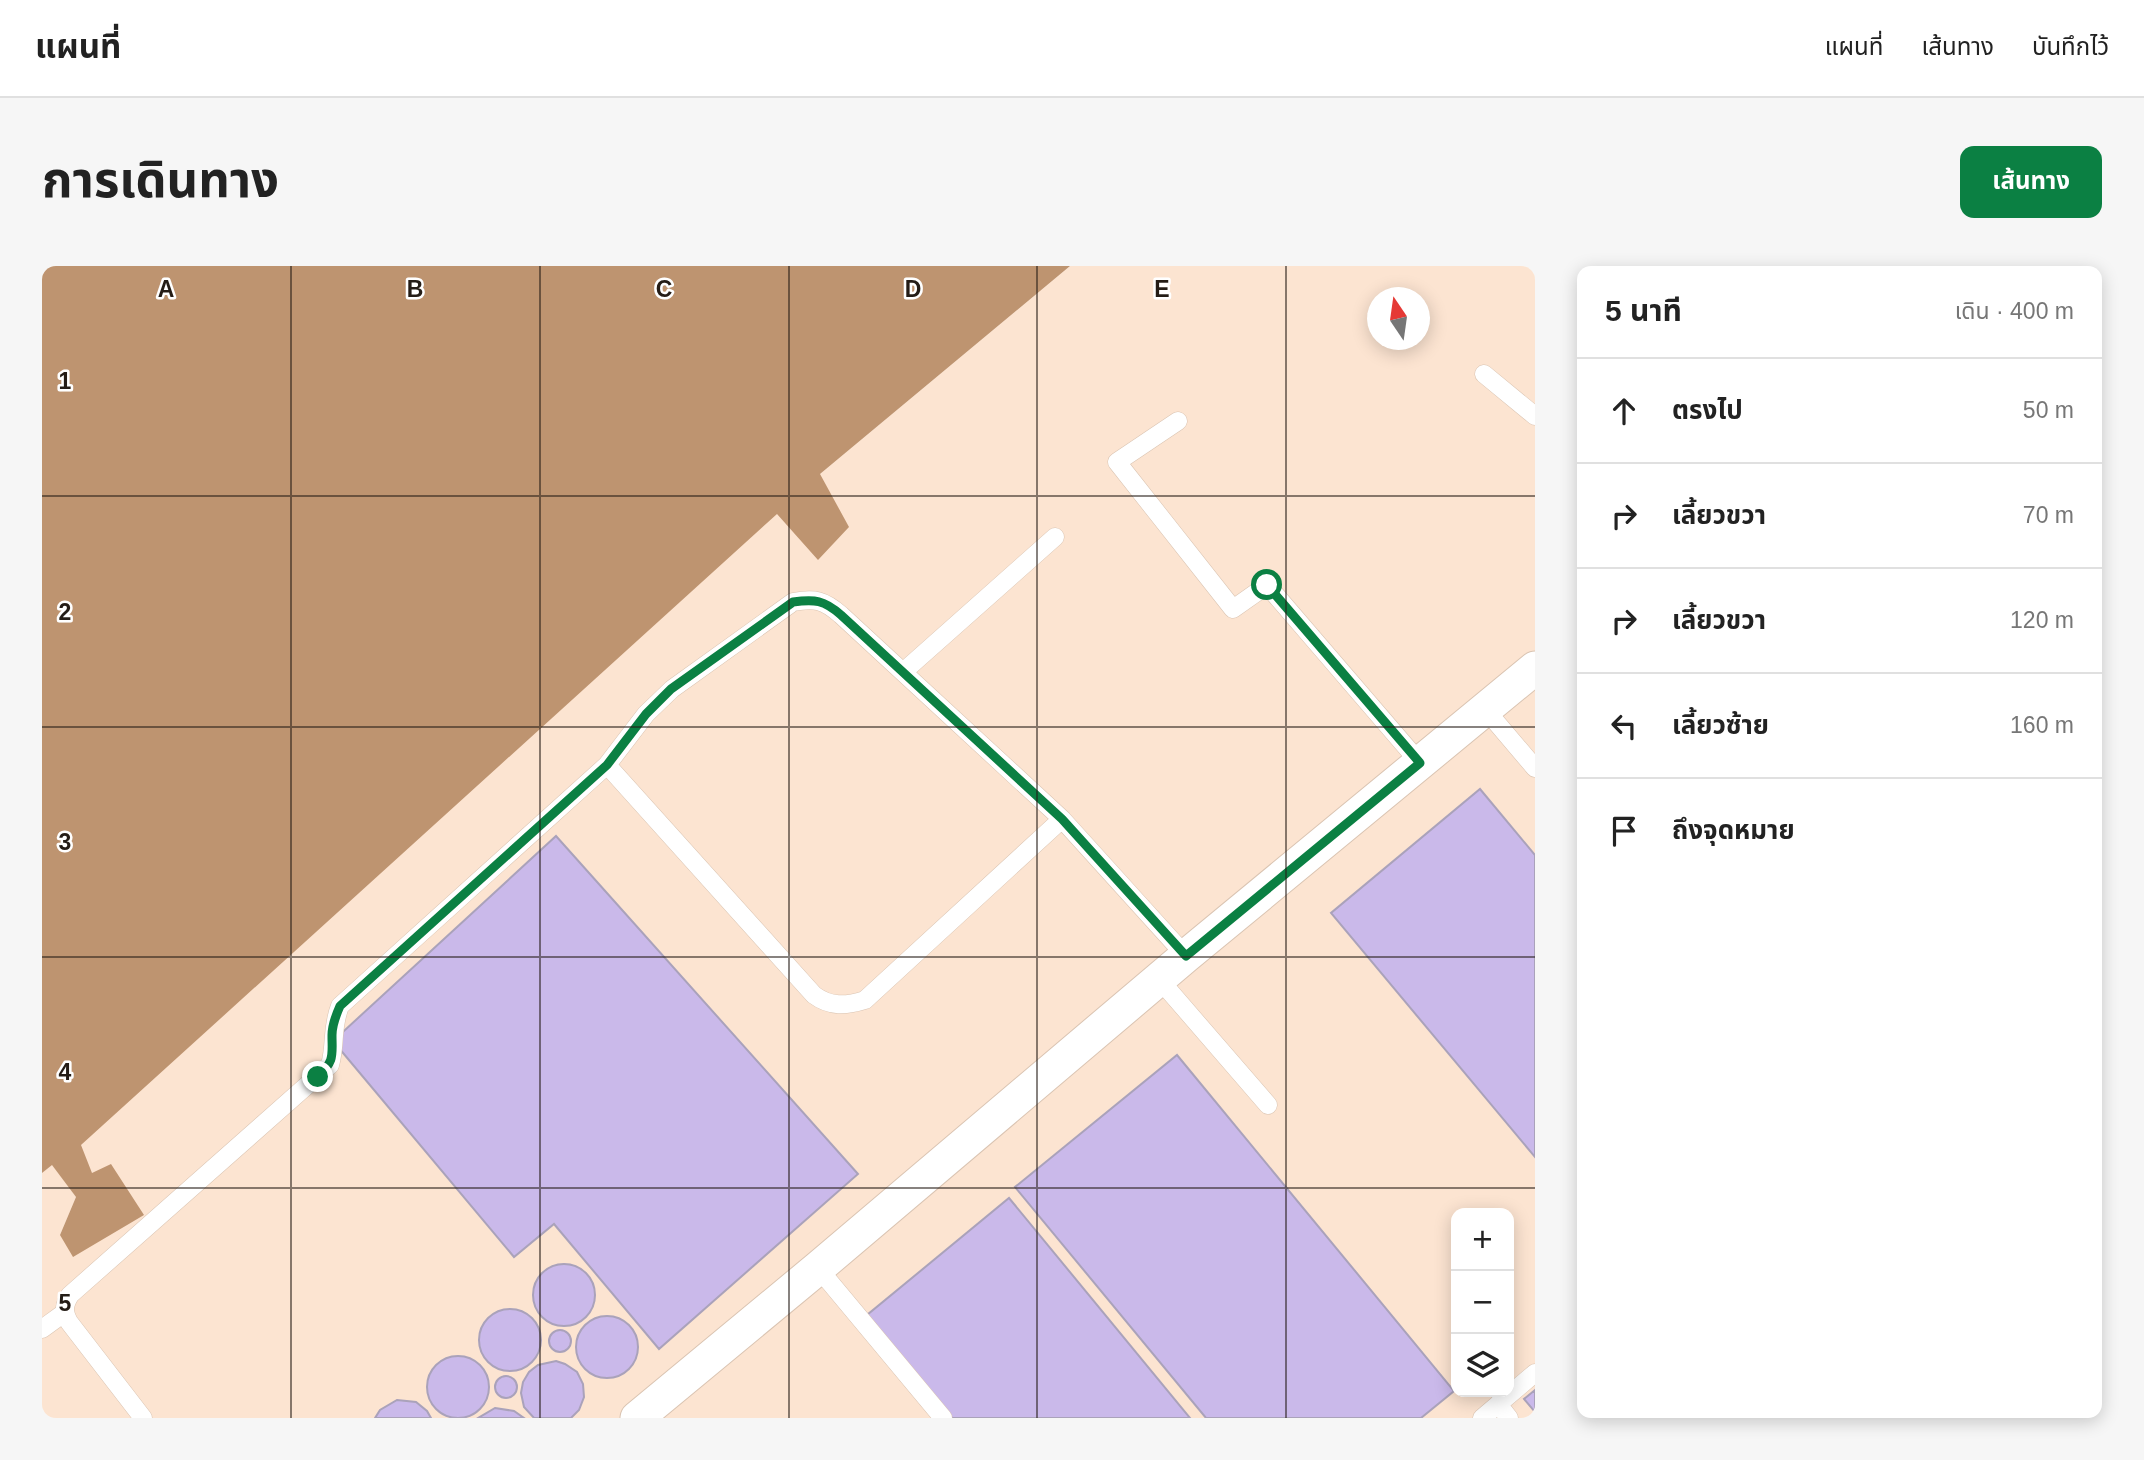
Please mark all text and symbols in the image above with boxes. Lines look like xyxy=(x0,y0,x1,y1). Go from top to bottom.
text: แผนที่ xyxy=(35,28,121,65)
text: แผนที่ xyxy=(1825,33,1883,60)
text: เส้นทาง xyxy=(1921,33,1994,60)
text: บันทึกไว้ xyxy=(2032,33,2109,60)
button: เส้นทาง xyxy=(1960,146,2102,218)
text: การเดินทาง xyxy=(42,153,279,207)
text: A xyxy=(158,276,174,302)
text: B xyxy=(407,276,423,302)
text: C xyxy=(656,276,672,302)
text: D xyxy=(905,276,921,302)
text: E xyxy=(1154,276,1170,302)
north arrow xyxy=(1367,287,1430,350)
text: 5 นาที xyxy=(1605,294,1682,327)
text: เดิน · 400 m xyxy=(1955,298,2074,324)
text: 1 xyxy=(59,368,72,394)
icon: ahead xyxy=(1605,392,1643,430)
text: ตรงไป xyxy=(1672,395,1743,425)
text: 50 m xyxy=(2023,397,2074,423)
icon: right xyxy=(1605,497,1643,535)
text: เลี้ยวขวา xyxy=(1672,500,1766,530)
text: 70 m xyxy=(2023,502,2074,528)
route start xyxy=(1251,569,1282,600)
text: 2 xyxy=(59,599,71,625)
icon: right xyxy=(1605,602,1643,640)
text: เลี้ยวขวา xyxy=(1672,605,1766,635)
text: 120 m xyxy=(2010,607,2074,633)
icon: left xyxy=(1605,707,1643,745)
text: เลี้ยวซ้าย xyxy=(1672,710,1769,740)
text: 160 m xyxy=(2010,712,2074,738)
icon: arrive xyxy=(1605,812,1643,850)
text: ถึงจุดหมาย xyxy=(1672,815,1795,845)
text: 3 xyxy=(59,829,71,855)
text: 4 xyxy=(59,1059,72,1085)
route end xyxy=(302,1061,333,1092)
map controls xyxy=(1451,1208,1514,1397)
button: + xyxy=(1451,1208,1514,1271)
button: − xyxy=(1451,1271,1514,1334)
text: 5 xyxy=(59,1290,72,1316)
button: layers xyxy=(1451,1334,1514,1397)

